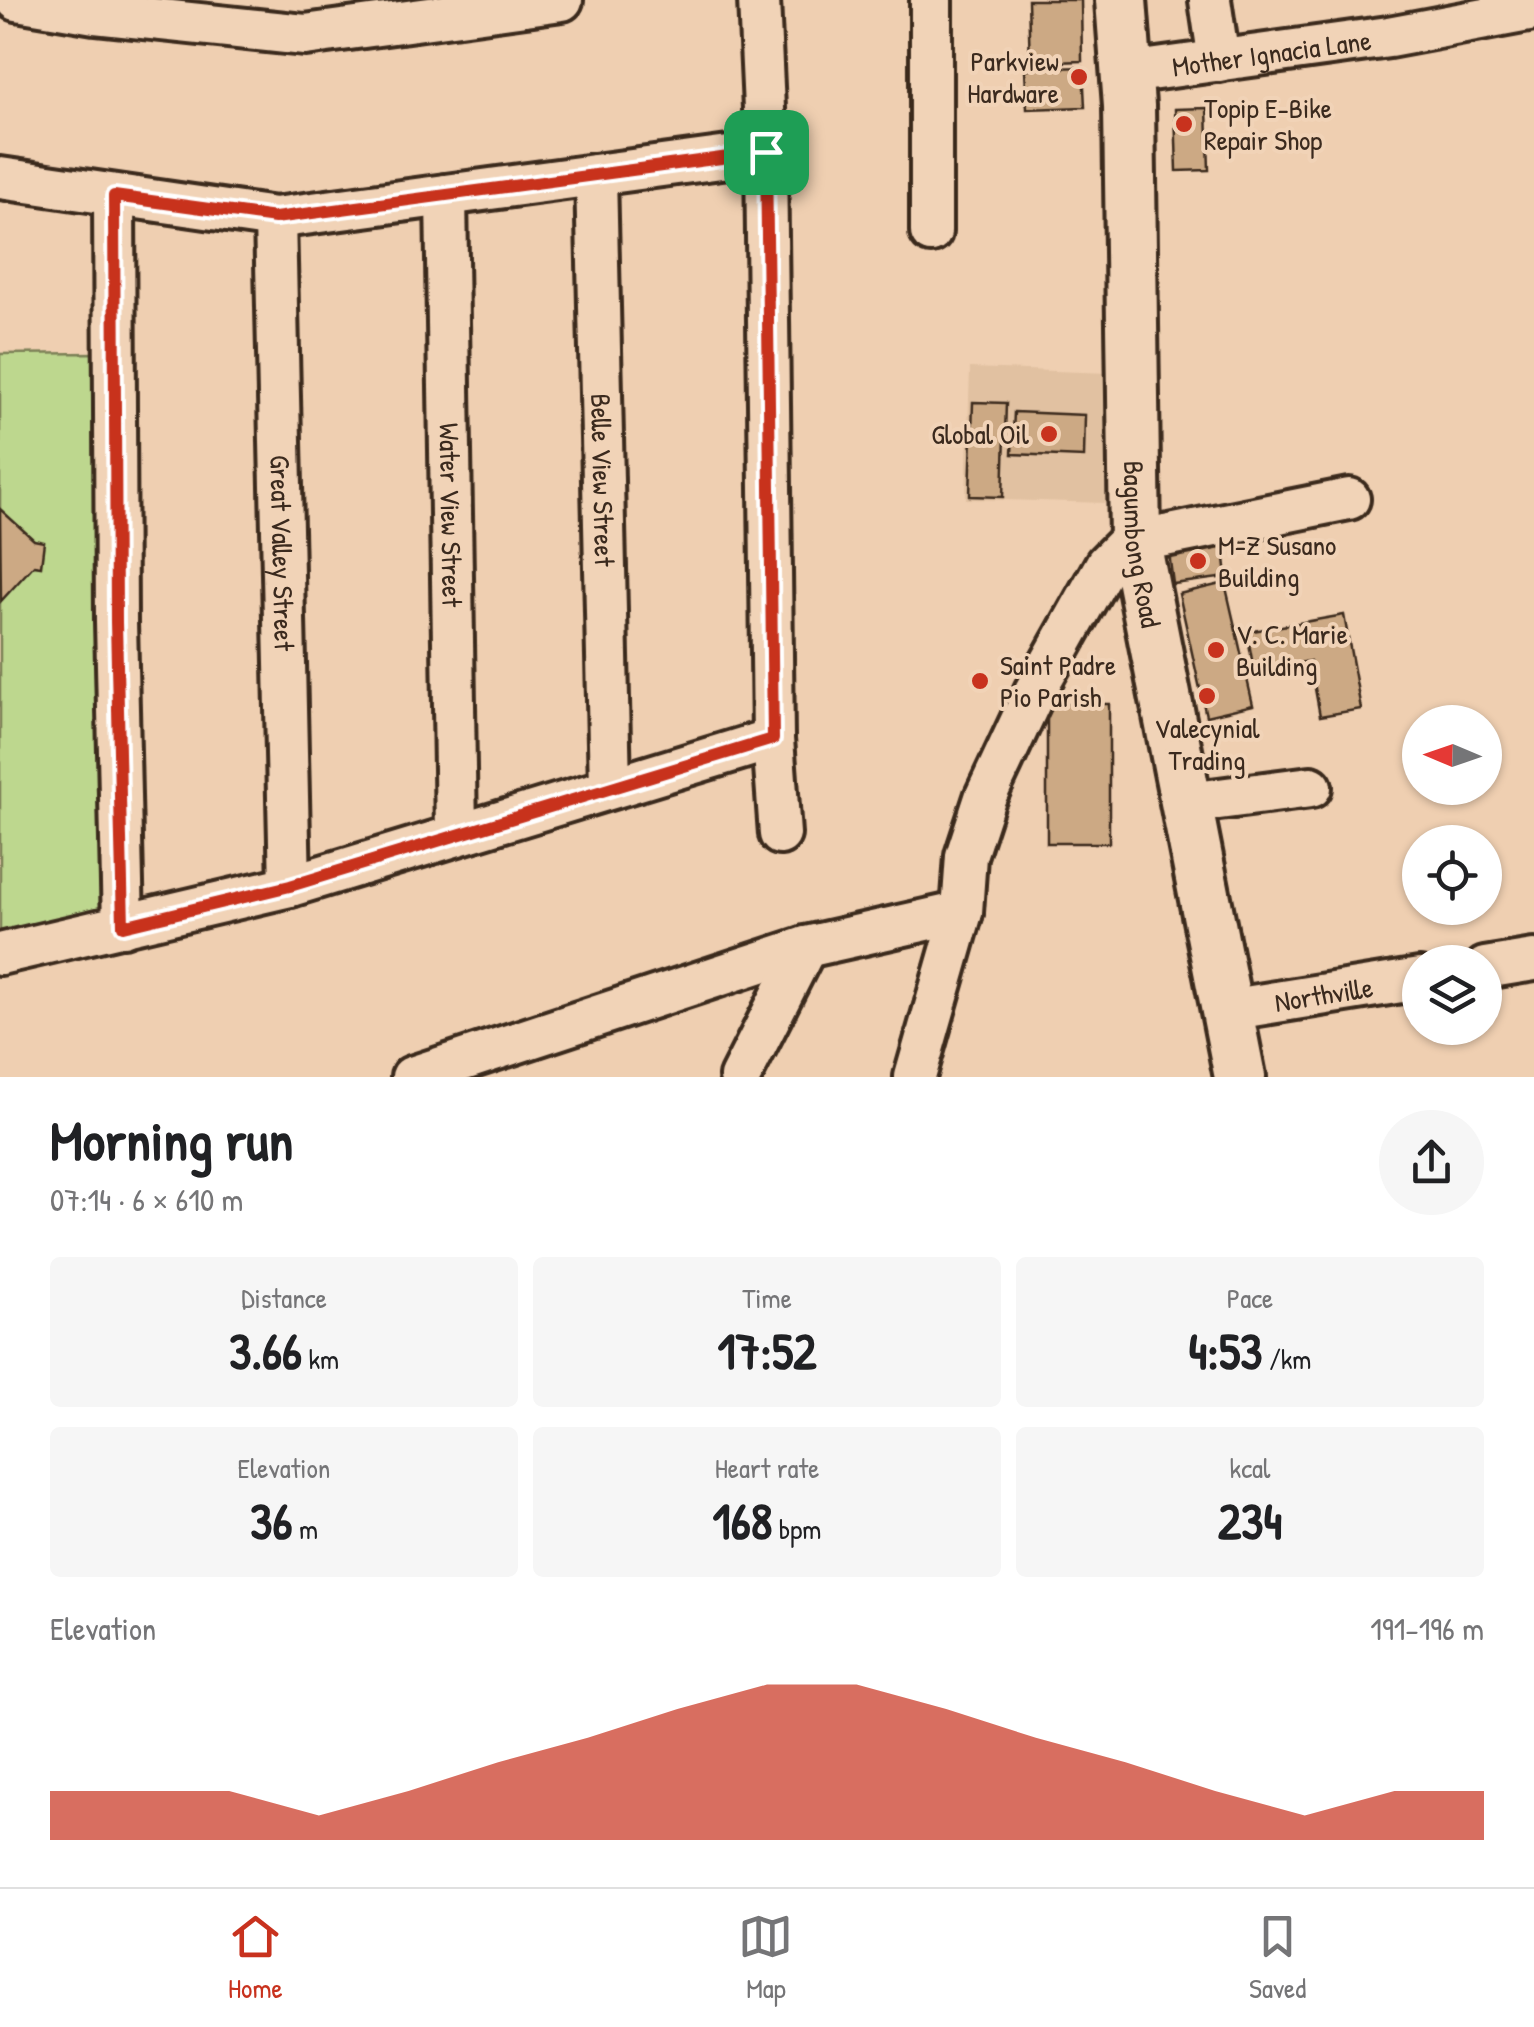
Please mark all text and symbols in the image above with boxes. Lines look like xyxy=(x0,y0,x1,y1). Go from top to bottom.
street label: Mother Ignacia Lane xyxy=(1170,21,1373,86)
place label: Parkview Hardware xyxy=(967,42,1059,112)
marker: Parkview Hardware xyxy=(1068,66,1090,88)
place label: Topip E-Bike Repair Shop xyxy=(1204,89,1332,159)
pin xyxy=(724,110,809,195)
marker: Topip E-Bike Repair Shop xyxy=(1173,113,1195,135)
icon: arrive xyxy=(739,125,794,180)
street label: Belle View Street xyxy=(582,393,624,567)
place label: Global Oil xyxy=(931,415,1030,453)
street label: Water View Street xyxy=(431,423,471,608)
marker: Global Oil xyxy=(1038,423,1060,445)
street label: Great Valley Street xyxy=(261,455,304,652)
street label: Bagumbong Road xyxy=(1115,460,1170,631)
place label: M-Z Susano Building xyxy=(1218,526,1336,596)
marker: M-Z Susano Building xyxy=(1187,550,1209,572)
place label: V. C. Marie Building xyxy=(1236,615,1348,685)
marker: V. C. Marie Building xyxy=(1205,639,1227,661)
place label: Saint Padre Pio Parish xyxy=(1000,646,1116,716)
marker: Saint Padre Pio Parish xyxy=(969,670,991,692)
marker: Valecynial Trading xyxy=(1196,685,1218,707)
north arrow xyxy=(1402,705,1502,805)
map controls xyxy=(1402,705,1502,1045)
place label: Valecynial Trading xyxy=(1154,709,1260,779)
button: locate xyxy=(1402,825,1502,925)
button: layers xyxy=(1402,945,1502,1045)
street label: Northville xyxy=(1272,968,1376,1021)
text: Morning run xyxy=(50,1103,293,1177)
button: share xyxy=(1379,1110,1484,1215)
text: 07:14 · 6 × 610 m xyxy=(50,1178,243,1221)
text: Distance xyxy=(241,1279,327,1317)
text: Time xyxy=(742,1279,792,1317)
text: Pace xyxy=(1227,1279,1273,1317)
text: 3.66 xyxy=(229,1317,302,1385)
text: 17:52 xyxy=(717,1317,817,1385)
text: 4:53 xyxy=(1189,1317,1262,1385)
text: km xyxy=(302,1340,339,1378)
text: /km xyxy=(1262,1340,1311,1378)
text: Elevation xyxy=(238,1449,331,1487)
text: Heart rate xyxy=(715,1449,819,1487)
text: kcal xyxy=(1230,1449,1270,1487)
text: 36 xyxy=(250,1487,292,1555)
text: 168 xyxy=(713,1487,772,1555)
text: 234 xyxy=(1218,1487,1282,1555)
text: m xyxy=(292,1510,318,1548)
text: bpm xyxy=(772,1510,821,1548)
text: Elevation xyxy=(50,1607,156,1650)
text: 191–196 m xyxy=(1370,1607,1484,1650)
tab: Home xyxy=(228,1909,283,2007)
tab: Map xyxy=(738,1909,793,2007)
tab: Saved xyxy=(1249,1909,1306,2007)

